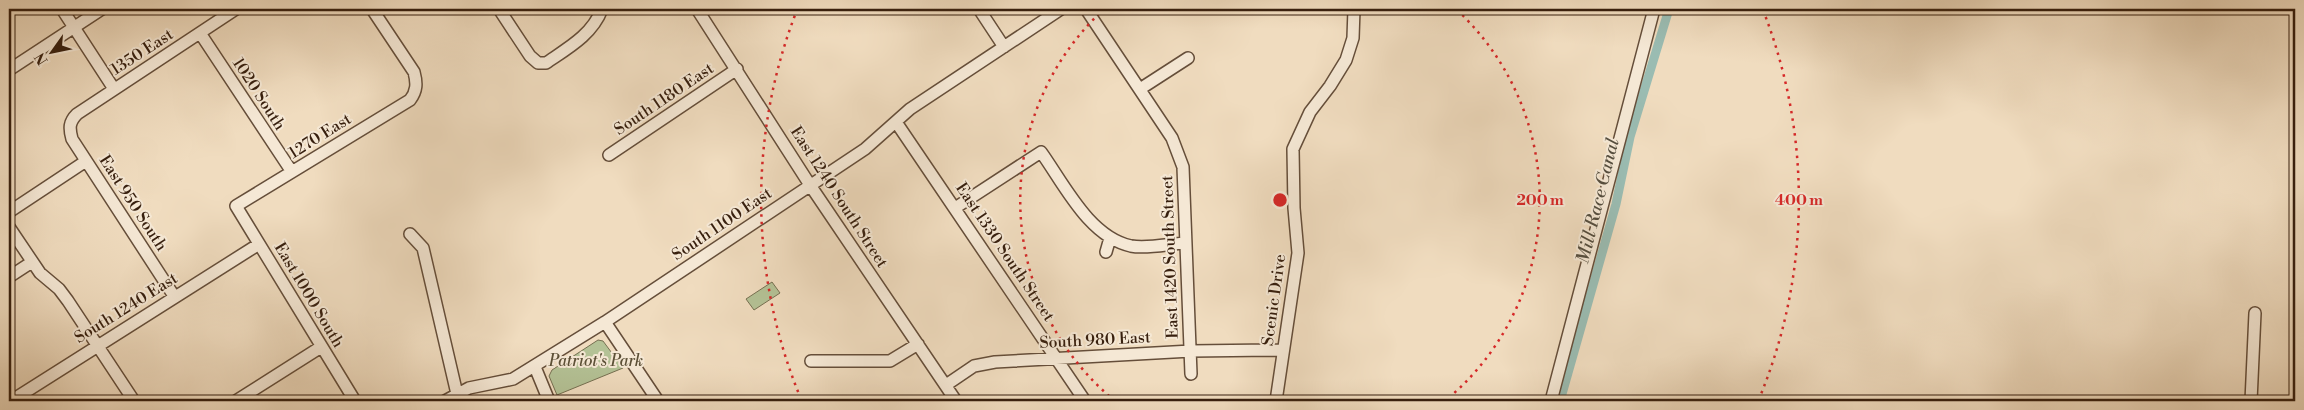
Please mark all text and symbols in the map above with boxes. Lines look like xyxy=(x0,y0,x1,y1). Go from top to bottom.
street label: 1350 East xyxy=(107,24,177,80)
north arrow xyxy=(28,28,78,78)
text: N xyxy=(31,49,53,68)
street label: 1020 South xyxy=(228,54,290,134)
street label: South 1180 East xyxy=(610,58,718,140)
street label: 1270 East xyxy=(285,109,355,163)
street label: East 1240 South Street xyxy=(786,123,892,272)
water label: Mill Race Canal xyxy=(1571,136,1625,266)
street label: East 950 South xyxy=(95,151,172,255)
street label: East 1420 South Street xyxy=(1157,175,1183,339)
street label: East 1330 South Street xyxy=(951,179,1059,325)
street label: South 1100 East xyxy=(668,183,776,265)
centre of rings xyxy=(1271,191,1289,209)
text: 200 m xyxy=(1516,191,1564,210)
text: 400 m xyxy=(1775,191,1823,210)
street label: East 1000 South xyxy=(270,239,349,352)
street label: Scenic Drive xyxy=(1258,253,1290,347)
street label: South 1240 East xyxy=(71,268,182,348)
street label: South 980 East xyxy=(1039,327,1151,353)
park label: Patriot's Park xyxy=(548,351,643,371)

